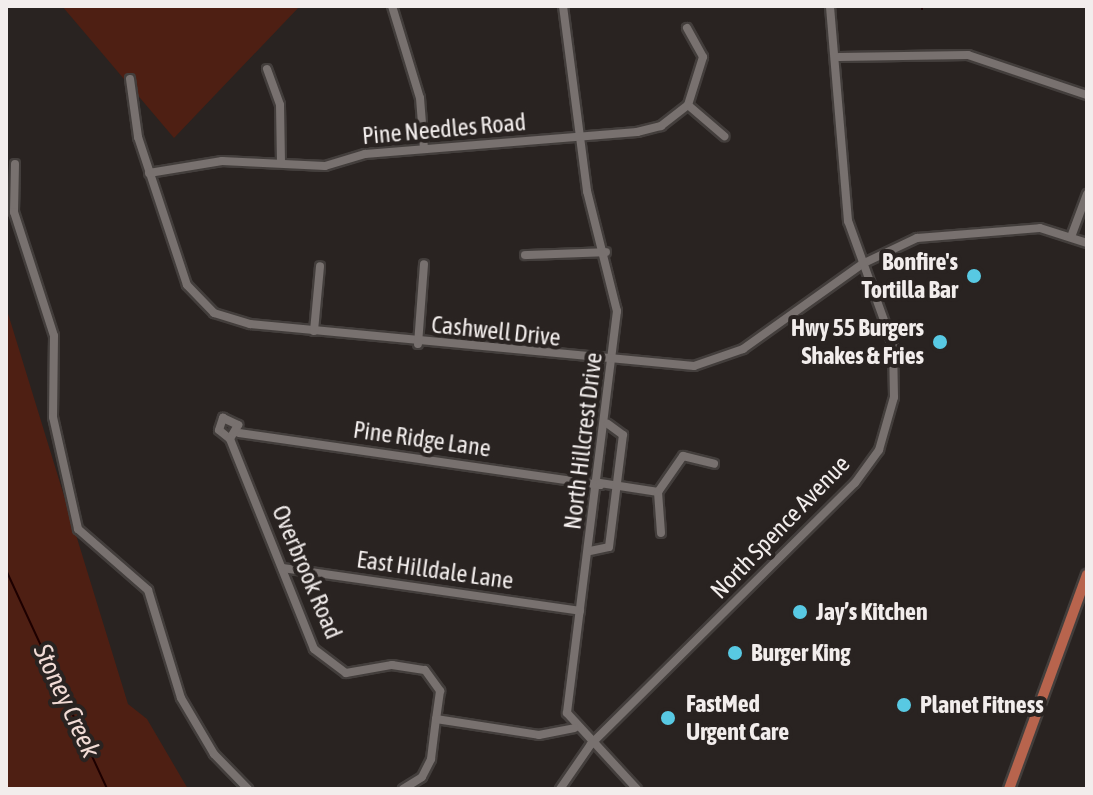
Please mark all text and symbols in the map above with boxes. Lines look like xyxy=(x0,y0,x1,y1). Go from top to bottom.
street label: Pine Needles Road xyxy=(361,107,527,151)
place label: Bonfire's Tortilla Bar xyxy=(862,248,958,304)
marker: Bonfire's Tortilla Bar xyxy=(965,267,983,285)
street label: Cashwell Drive xyxy=(430,310,562,352)
place label: Hwy 55 Burgers Shakes & Fries xyxy=(791,314,924,370)
marker: Hwy 55 Burgers Shakes & Fries xyxy=(931,333,949,351)
street label: North Hillcrest Drive xyxy=(558,351,608,531)
street label: Pine Ridge Lane xyxy=(351,415,493,463)
street label: North Spence Avenue xyxy=(704,450,856,604)
street label: Overbrook Road xyxy=(266,501,348,643)
street label: East Hilldale Lane xyxy=(355,545,515,595)
place label: Jay’s Kitchen xyxy=(816,598,928,626)
marker: Jay’s Kitchen xyxy=(791,603,809,621)
water label: Stoney Creek xyxy=(26,639,106,763)
place label: Burger King xyxy=(751,639,851,667)
marker: Burger King xyxy=(726,644,744,662)
place label: FastMed Urgent Care xyxy=(686,690,789,746)
place label: Planet Fitness xyxy=(920,691,1044,719)
marker: Planet Fitness xyxy=(895,696,913,714)
marker: FastMed Urgent Care xyxy=(657,707,679,729)

